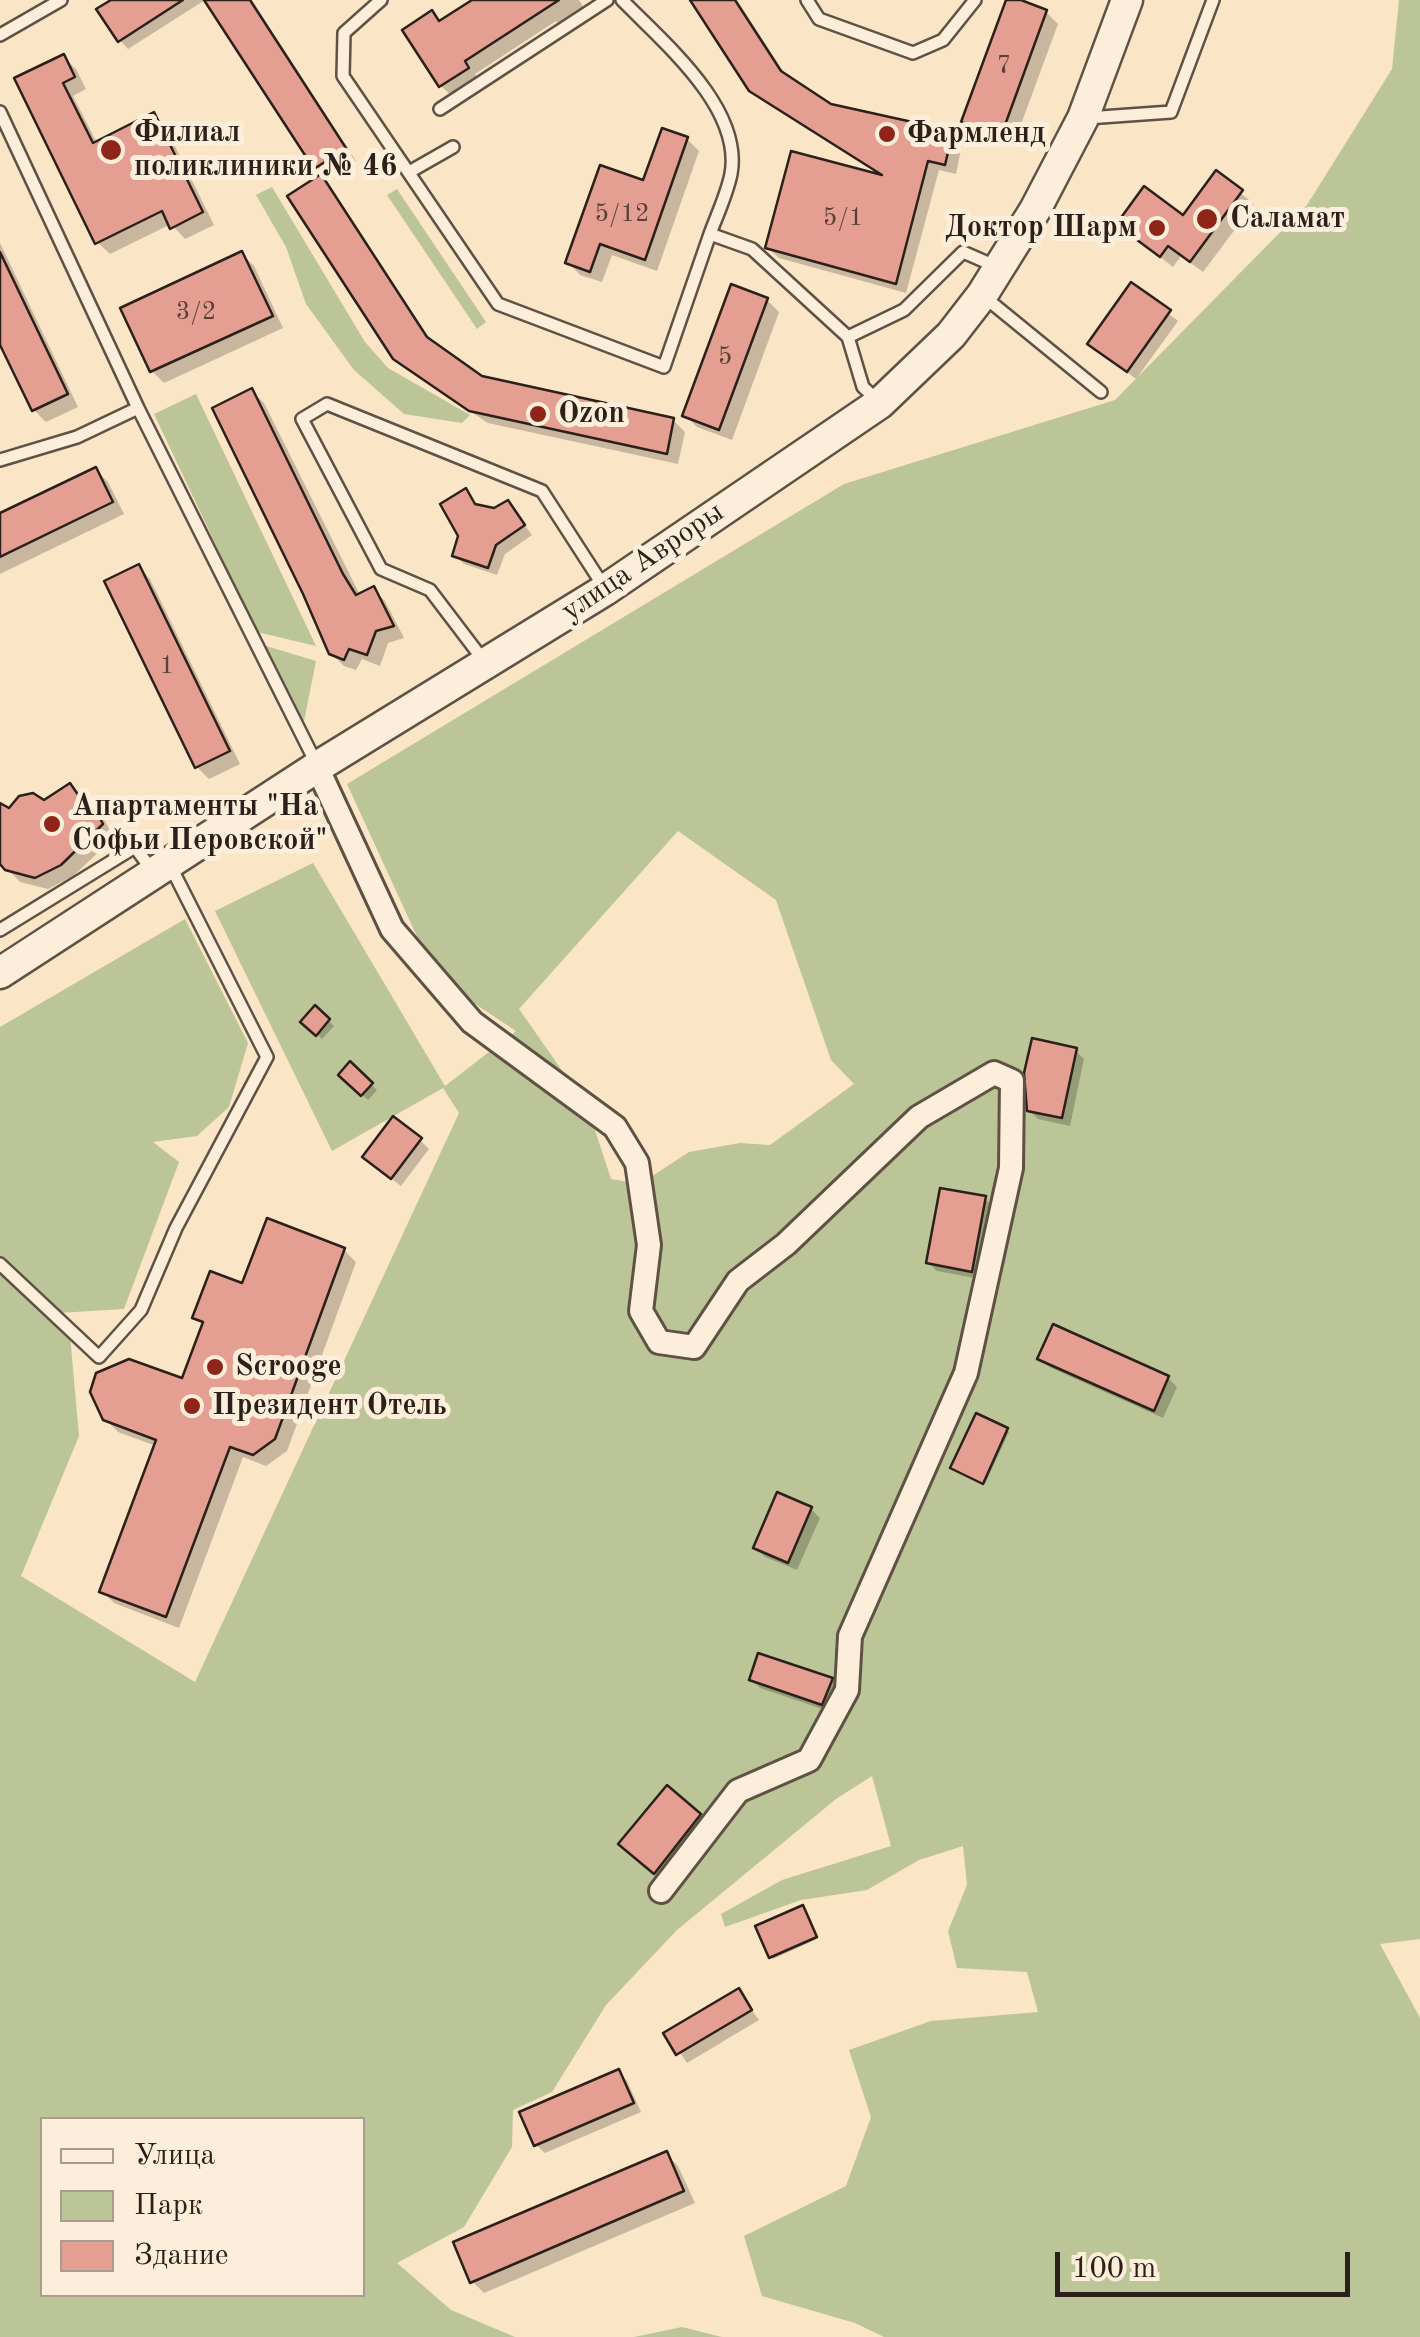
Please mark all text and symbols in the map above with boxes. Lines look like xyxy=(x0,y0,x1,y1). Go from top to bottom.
house number: 7 xyxy=(997,51,1011,81)
place label: Филиал поликлиники № 46 xyxy=(134,115,397,186)
place label: Фармленд xyxy=(907,116,1046,152)
marker: Фармленд xyxy=(876,123,898,145)
marker: Филиал поликлиники № 46 xyxy=(98,137,124,163)
house number: 5/12 xyxy=(595,199,649,229)
place label: Саламат xyxy=(1230,201,1345,237)
house number: 5/1 xyxy=(823,203,863,233)
marker: Саламат xyxy=(1194,206,1220,232)
place label: Доктор Шарм xyxy=(945,210,1137,246)
marker: Доктор Шарм xyxy=(1146,217,1168,239)
house number: 3/2 xyxy=(176,297,216,327)
house number: 5 xyxy=(718,342,732,372)
place label: Ozon xyxy=(558,396,625,432)
marker: Ozon xyxy=(527,403,549,425)
street label: улица Авроры xyxy=(555,494,731,630)
house number: 1 xyxy=(160,651,174,681)
place label: Апартаменты "На Софьи Перовской" xyxy=(72,789,327,860)
marker: Апартаменты "На Софьи Перовской" xyxy=(41,813,63,835)
place label: Scrooge xyxy=(235,1349,342,1385)
marker: Scrooge xyxy=(204,1356,226,1378)
place label: Президент Отель xyxy=(212,1388,447,1424)
marker: Президент Отель xyxy=(181,1395,203,1417)
legend xyxy=(40,2117,365,2297)
text: Улица xyxy=(134,2141,215,2171)
text: Парк xyxy=(134,2191,203,2221)
scale bar xyxy=(1060,2232,1355,2294)
text: Здание xyxy=(134,2241,229,2271)
text: 100 m xyxy=(1072,2254,1156,2284)

